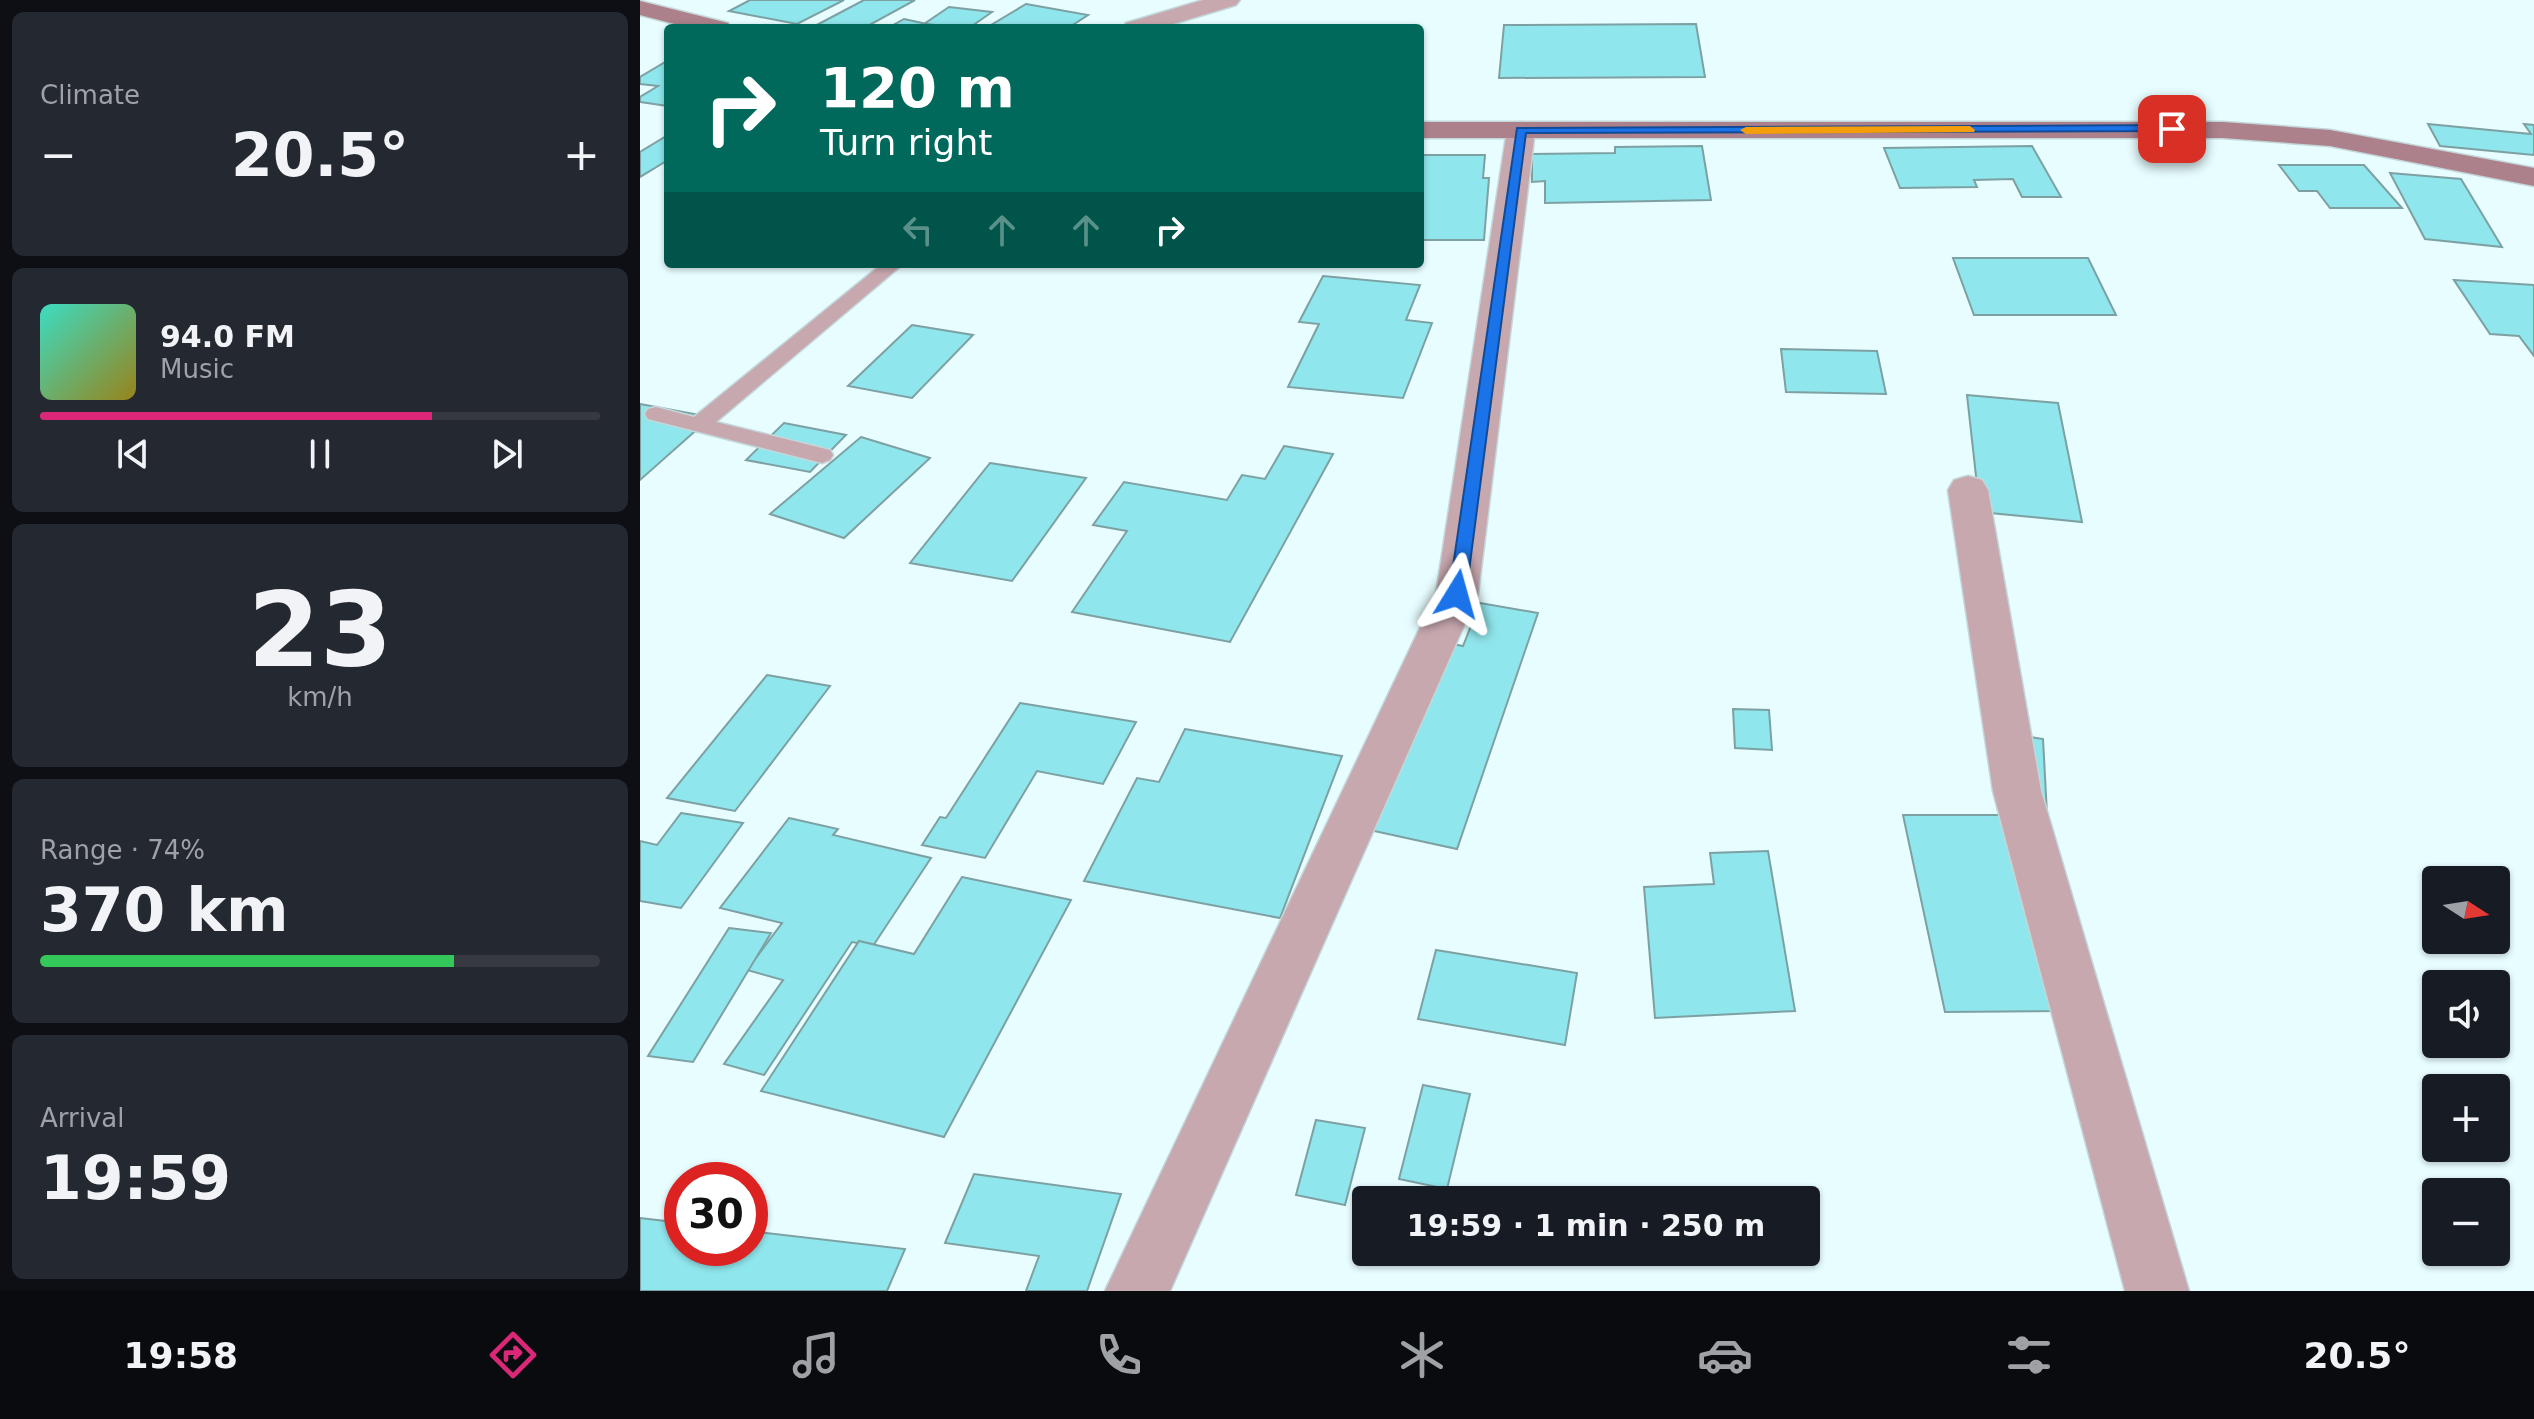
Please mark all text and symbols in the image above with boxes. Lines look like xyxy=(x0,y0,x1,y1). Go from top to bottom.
text: 120 m xyxy=(820,55,1015,120)
icon: right xyxy=(688,56,792,160)
text: Climate xyxy=(40,80,140,110)
pin xyxy=(2138,95,2206,163)
icon: arrive xyxy=(2150,107,2194,151)
text: 20.5° xyxy=(231,120,409,190)
text: Turn right xyxy=(820,122,992,163)
text: − xyxy=(40,129,77,180)
text: + xyxy=(563,129,600,180)
icon: left xyxy=(896,208,940,252)
icon: ahead xyxy=(980,208,1024,252)
icon: ahead xyxy=(1064,208,1108,252)
icon: right xyxy=(1148,208,1192,252)
text: 94.0 FM xyxy=(160,319,295,354)
text: Music xyxy=(160,354,234,384)
icon: previous xyxy=(111,432,155,476)
icon: pause xyxy=(298,432,342,476)
icon: next xyxy=(485,432,529,476)
position arrow xyxy=(1415,552,1499,636)
text: 23 xyxy=(248,569,392,691)
text: km/h xyxy=(287,682,353,712)
text: Range · 74% xyxy=(40,835,205,865)
north arrow xyxy=(2422,866,2510,954)
map controls xyxy=(2422,866,2510,1266)
text: 370 km xyxy=(40,875,289,945)
button: sound xyxy=(2422,970,2510,1058)
button: + xyxy=(2422,1074,2510,1162)
text: Arrival xyxy=(40,1103,124,1133)
text: 19:59 xyxy=(40,1143,231,1213)
speed limit sign: 30 xyxy=(664,1162,768,1266)
button: − xyxy=(2422,1178,2510,1266)
text: 19:59 · 1 min · 250 m xyxy=(1407,1208,1765,1243)
icon: directions xyxy=(485,1327,541,1383)
icon: music xyxy=(788,1327,844,1383)
icon: phone xyxy=(1091,1327,1147,1383)
icon: climate xyxy=(1394,1327,1450,1383)
icon: car xyxy=(1697,1327,1753,1383)
icon: filters xyxy=(2001,1327,2057,1383)
text: 19:58 xyxy=(124,1335,238,1376)
text: 20.5° xyxy=(2304,1335,2410,1376)

